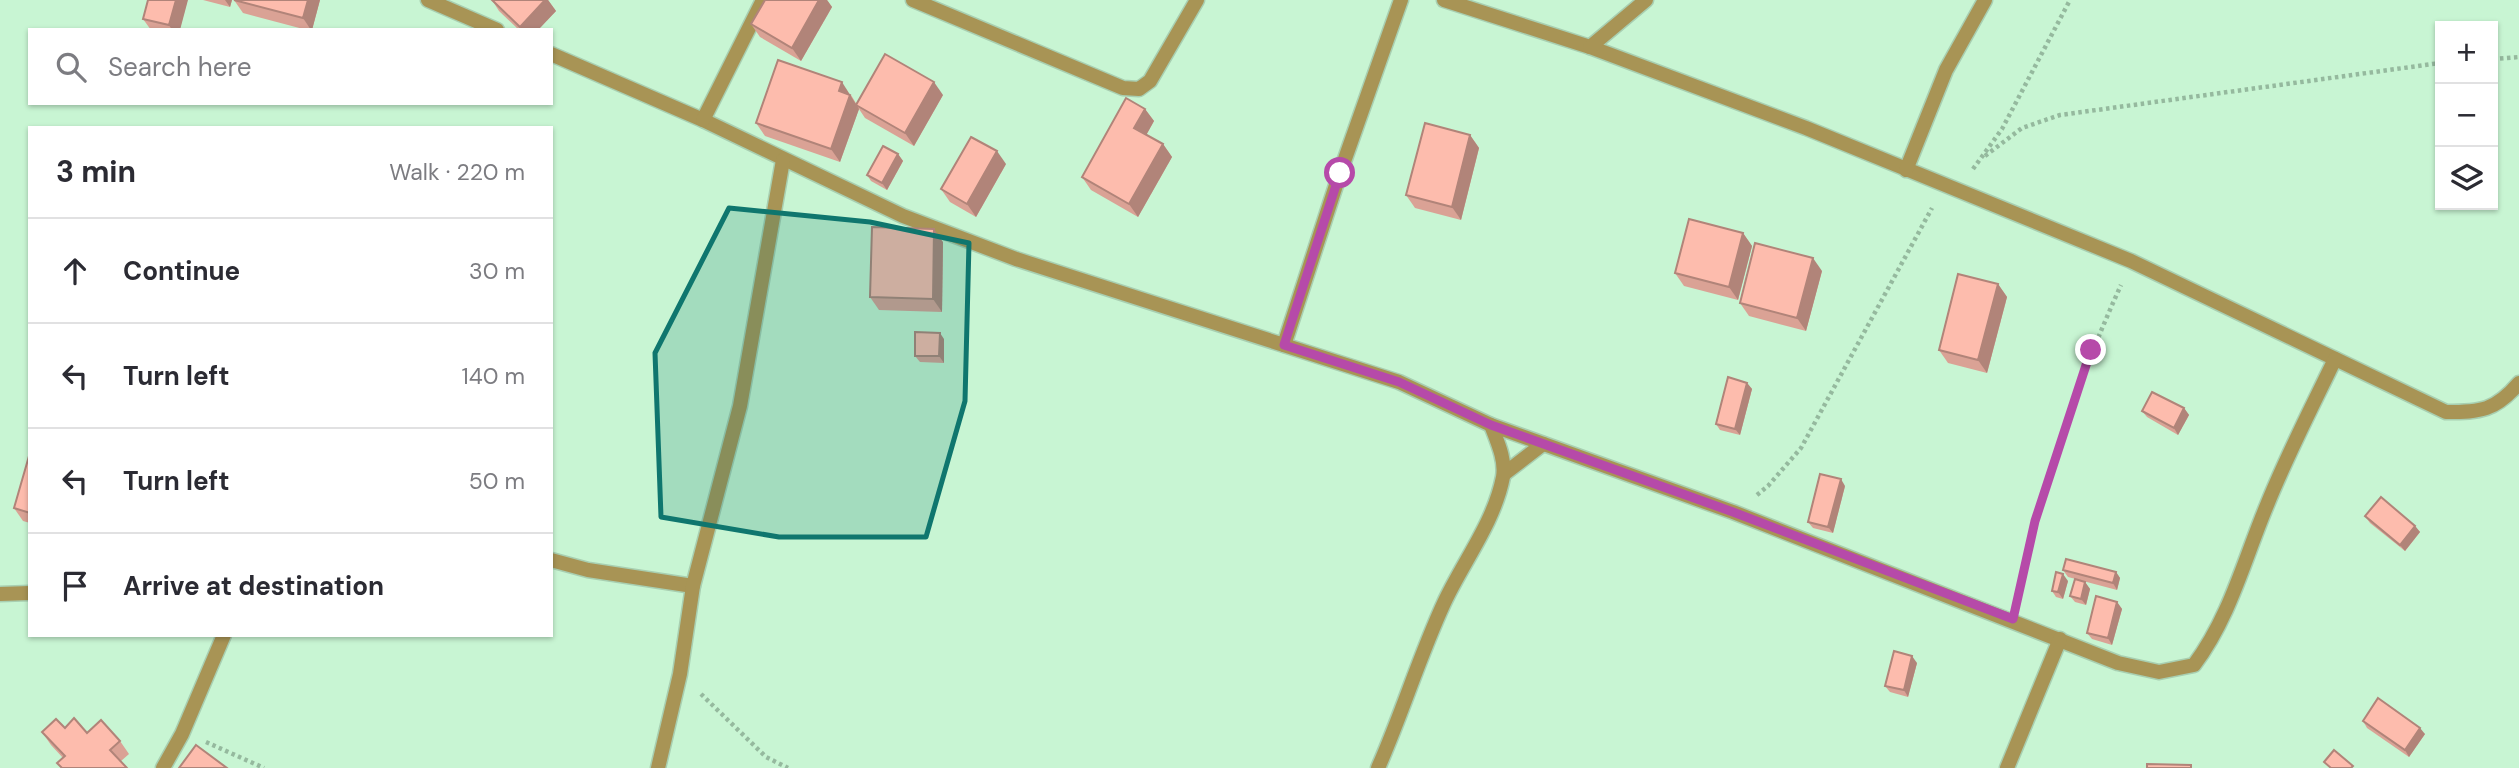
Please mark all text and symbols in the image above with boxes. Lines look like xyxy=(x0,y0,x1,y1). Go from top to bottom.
map controls xyxy=(2435,21,2498,210)
button: + xyxy=(2435,21,2498,84)
search box xyxy=(28,28,553,105)
icon: search xyxy=(52,48,90,86)
text: Search here xyxy=(108,50,251,84)
button: − xyxy=(2435,84,2498,147)
button: layers xyxy=(2435,147,2498,210)
text: 3 min xyxy=(56,152,136,191)
text: Walk · 220 m xyxy=(389,157,525,187)
route start xyxy=(1324,157,1355,188)
icon: ahead xyxy=(56,252,94,290)
text: Continue xyxy=(123,254,240,288)
text: 30 m xyxy=(469,256,525,286)
route end xyxy=(2075,334,2106,365)
icon: left xyxy=(56,357,94,395)
text: Turn left xyxy=(123,359,230,393)
text: 140 m xyxy=(462,361,525,391)
icon: left xyxy=(56,462,94,500)
text: Turn left xyxy=(123,464,230,498)
text: 50 m xyxy=(469,466,525,496)
icon: arrive xyxy=(56,567,94,605)
text: Arrive at destination xyxy=(123,569,384,603)

